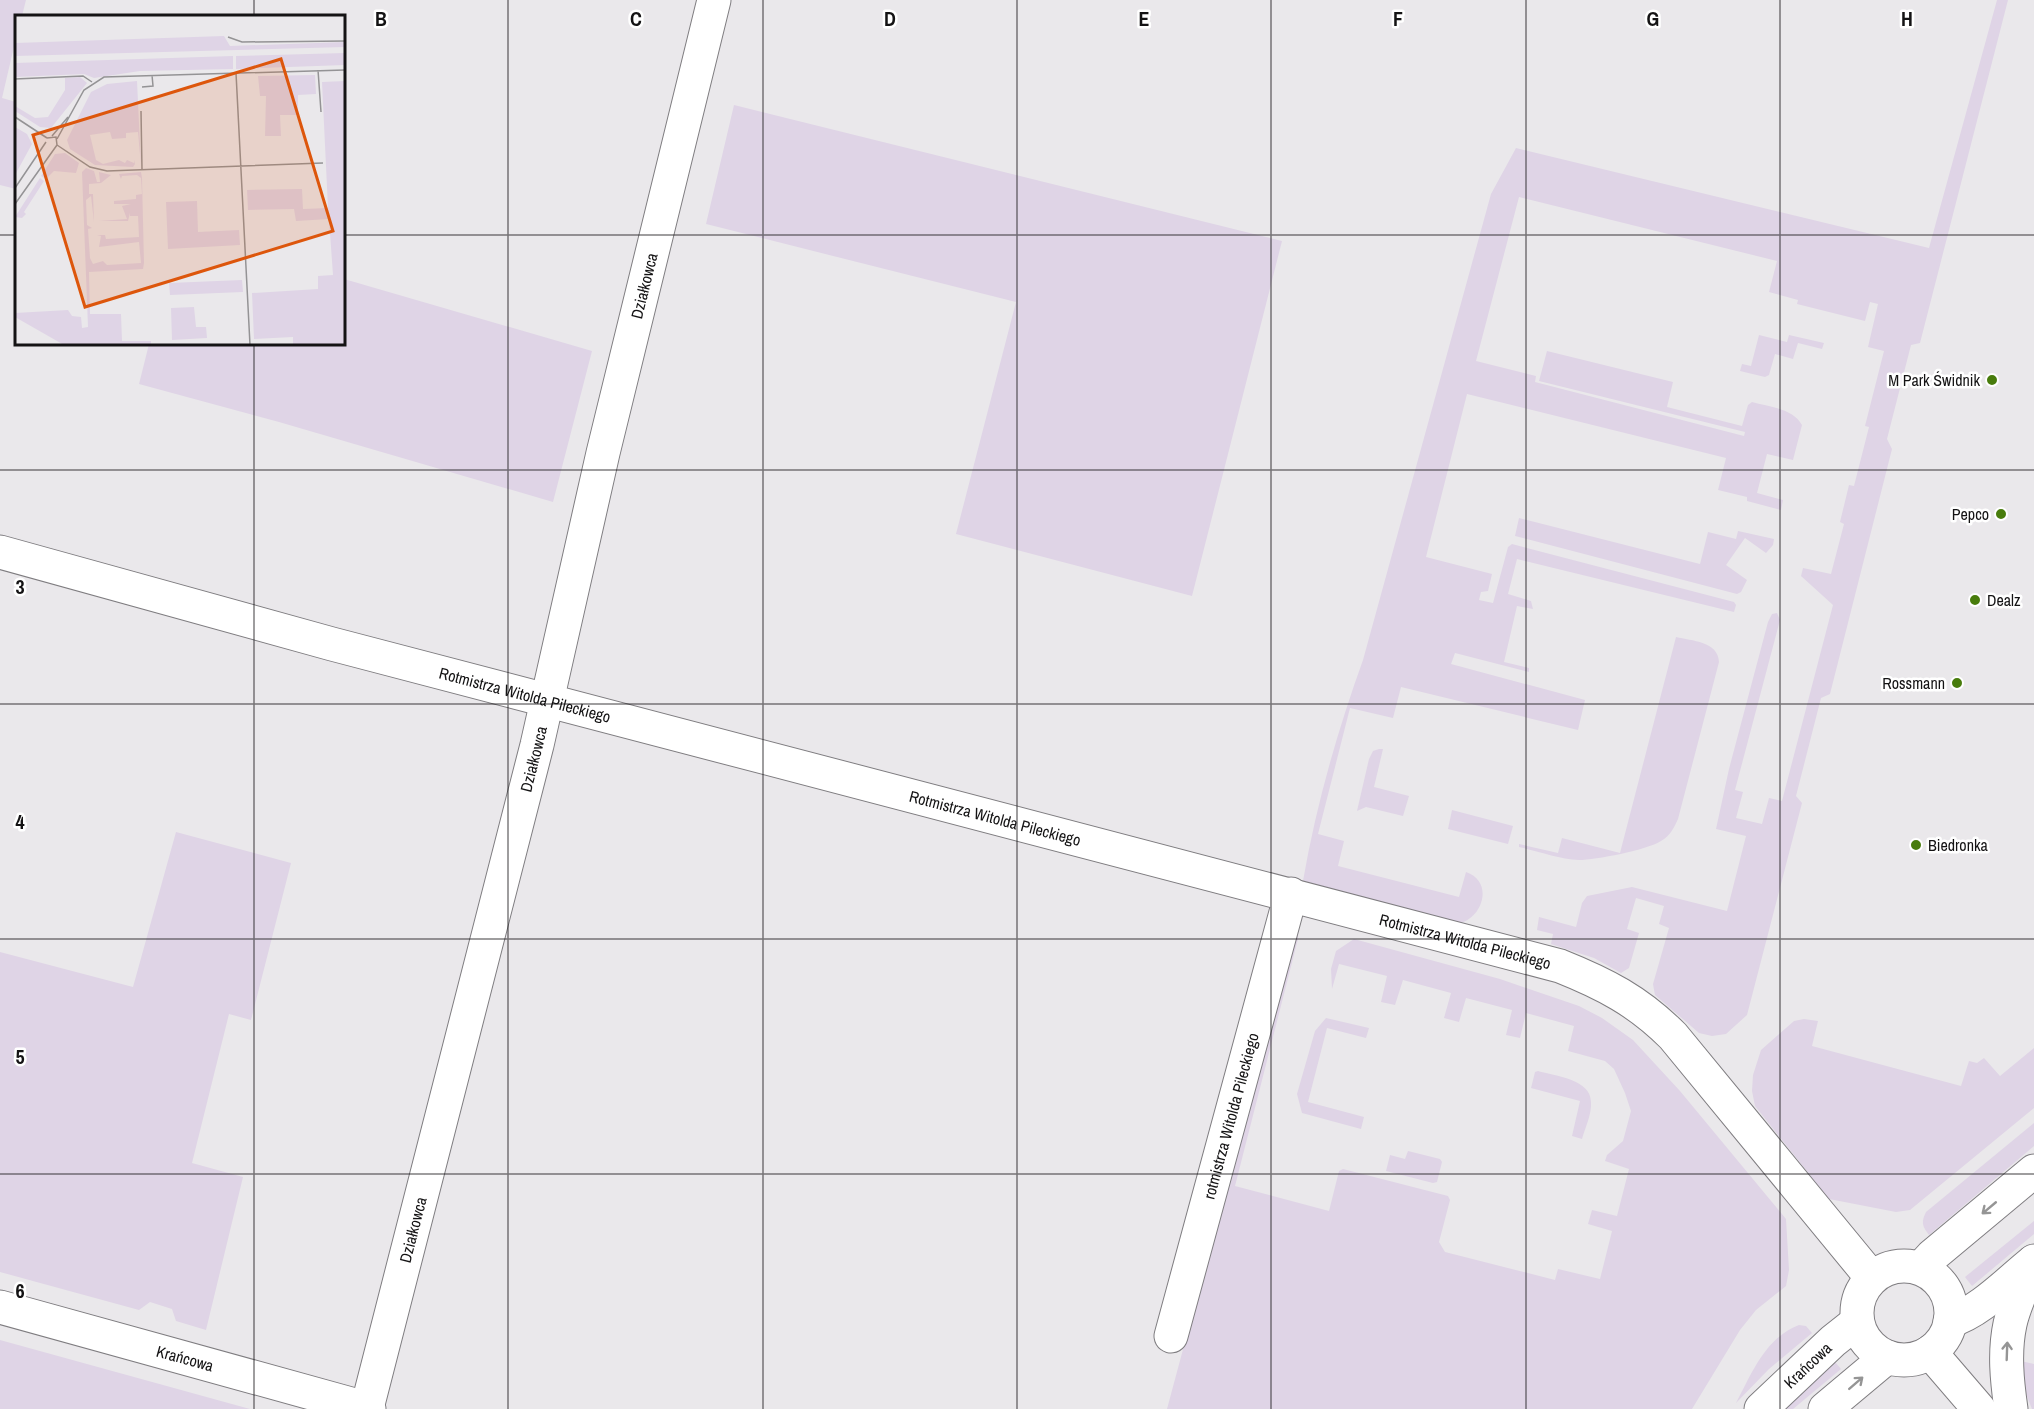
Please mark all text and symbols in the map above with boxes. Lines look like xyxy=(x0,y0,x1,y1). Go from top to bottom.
text: B xyxy=(375,5,387,32)
text: C xyxy=(630,5,642,32)
text: D xyxy=(884,5,896,32)
text: E xyxy=(1139,5,1150,32)
text: F xyxy=(1393,5,1403,32)
text: G xyxy=(1647,5,1659,32)
text: H xyxy=(1901,5,1913,32)
inset map xyxy=(15,15,345,345)
street label: Działkowca xyxy=(625,250,663,321)
place label: M Park Świdnik xyxy=(1888,369,1980,391)
marker: M Park Świdnik xyxy=(1985,373,1999,387)
place label: Pepco xyxy=(1952,503,1989,525)
marker: Pepco xyxy=(1994,507,2008,521)
text: 3 xyxy=(15,573,25,600)
place label: Dealz xyxy=(1987,589,2021,611)
marker: Dealz xyxy=(1968,593,1982,607)
street label: Rotmistrza Witolda Pileckiego xyxy=(437,662,613,728)
place label: Rossmann xyxy=(1882,672,1945,694)
marker: Rossmann xyxy=(1950,676,1964,690)
street label: Działkowca xyxy=(514,723,552,794)
street label: Rotmistrza Witolda Pileckiego xyxy=(907,785,1083,851)
text: 4 xyxy=(15,808,25,835)
place label: Biedronka xyxy=(1928,834,1989,856)
marker: Biedronka xyxy=(1909,838,1923,852)
street label: Rotmistrza Witolda Pileckiego xyxy=(1377,908,1553,974)
street label: rotmistrza Witolda Pileckiego xyxy=(1198,1030,1264,1202)
text: 5 xyxy=(15,1043,25,1070)
street label: Działkowca xyxy=(394,1194,432,1265)
one-way arrow xyxy=(1981,1202,1997,1215)
text: 6 xyxy=(15,1277,25,1304)
street label: Krańcowa xyxy=(1779,1337,1837,1393)
street label: Krańcowa xyxy=(154,1340,217,1377)
one-way arrow xyxy=(2001,1341,2013,1361)
one-way arrow xyxy=(1848,1376,1863,1390)

